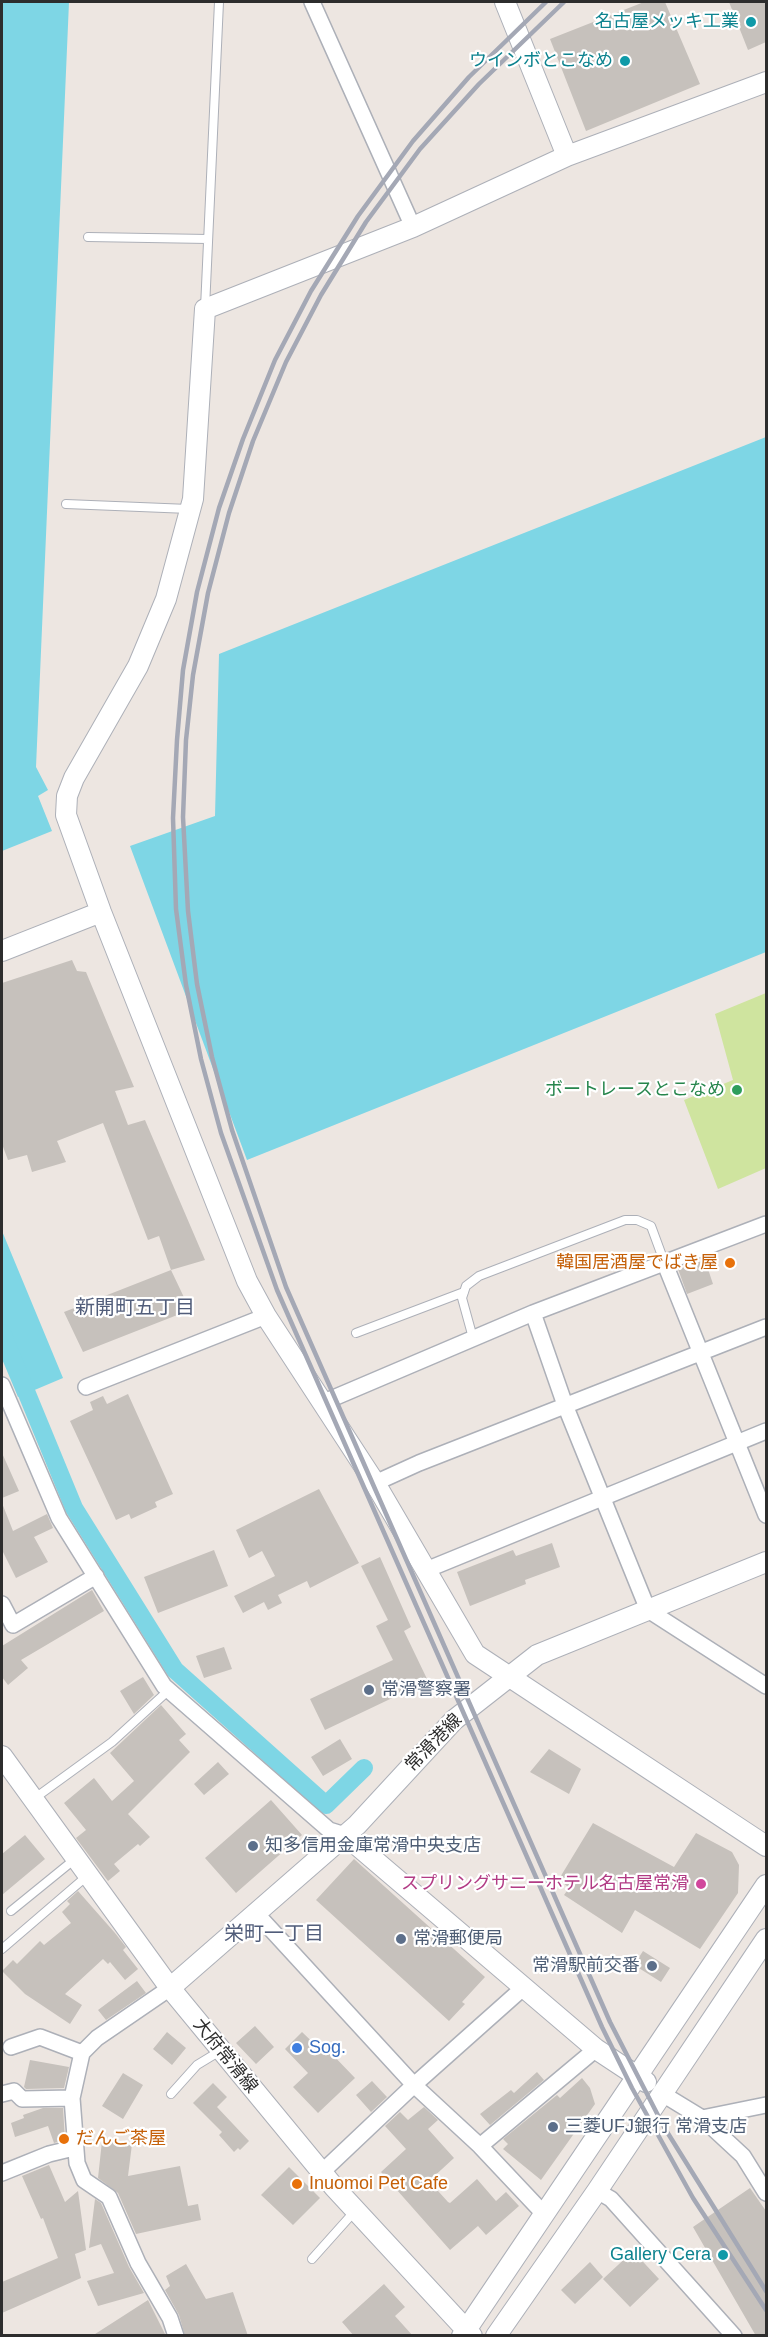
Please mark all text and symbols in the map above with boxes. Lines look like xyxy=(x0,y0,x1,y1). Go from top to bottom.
place label: 名古屋メッキ工業 xyxy=(595,11,739,33)
marker: 名古屋メッキ工業 xyxy=(744,15,758,29)
place label: ウインボとこなめ xyxy=(469,50,613,72)
marker: ウインボとこなめ xyxy=(618,54,632,68)
place label: ボートレースとこなめ xyxy=(545,1079,725,1101)
marker: ボートレースとこなめ xyxy=(730,1083,744,1097)
place label: 韓国居酒屋でばき屋 xyxy=(556,1252,718,1274)
marker: 韓国居酒屋でばき屋 xyxy=(723,1256,737,1270)
district label: 新開町五丁目 xyxy=(75,1296,195,1320)
place label: 常滑警察署 xyxy=(381,1679,471,1701)
marker: 常滑警察署 xyxy=(362,1683,376,1697)
street label: 常滑港線 xyxy=(401,1710,467,1776)
place label: 知多信用金庫常滑中央支店 xyxy=(265,1835,481,1857)
marker: 知多信用金庫常滑中央支店 xyxy=(246,1839,260,1853)
place label: スプリングサニーホテル名古屋常滑 xyxy=(401,1873,689,1895)
marker: スプリングサニーホテル名古屋常滑 xyxy=(694,1877,708,1891)
district label: 栄町一丁目 xyxy=(224,1922,324,1946)
place label: 常滑郵便局 xyxy=(413,1928,503,1950)
marker: 常滑郵便局 xyxy=(394,1932,408,1946)
place label: 常滑駅前交番 xyxy=(532,1955,640,1977)
marker: 常滑駅前交番 xyxy=(645,1959,659,1973)
street label: 大府常滑線 xyxy=(188,2014,262,2098)
place label: Sog. xyxy=(309,2037,346,2059)
marker: Sog. xyxy=(290,2041,304,2055)
place label: 三菱UFJ銀行 常滑支店 xyxy=(565,2116,747,2138)
marker: 三菱UFJ銀行 常滑支店 xyxy=(546,2120,560,2134)
place label: だんご茶屋 xyxy=(76,2128,166,2150)
marker: だんご茶屋 xyxy=(57,2132,71,2146)
place label: Inuomoi Pet Cafe xyxy=(309,2173,448,2195)
marker: Inuomoi Pet Cafe xyxy=(290,2177,304,2191)
place label: Gallery Cera xyxy=(610,2244,711,2266)
marker: Gallery Cera xyxy=(716,2248,730,2262)

